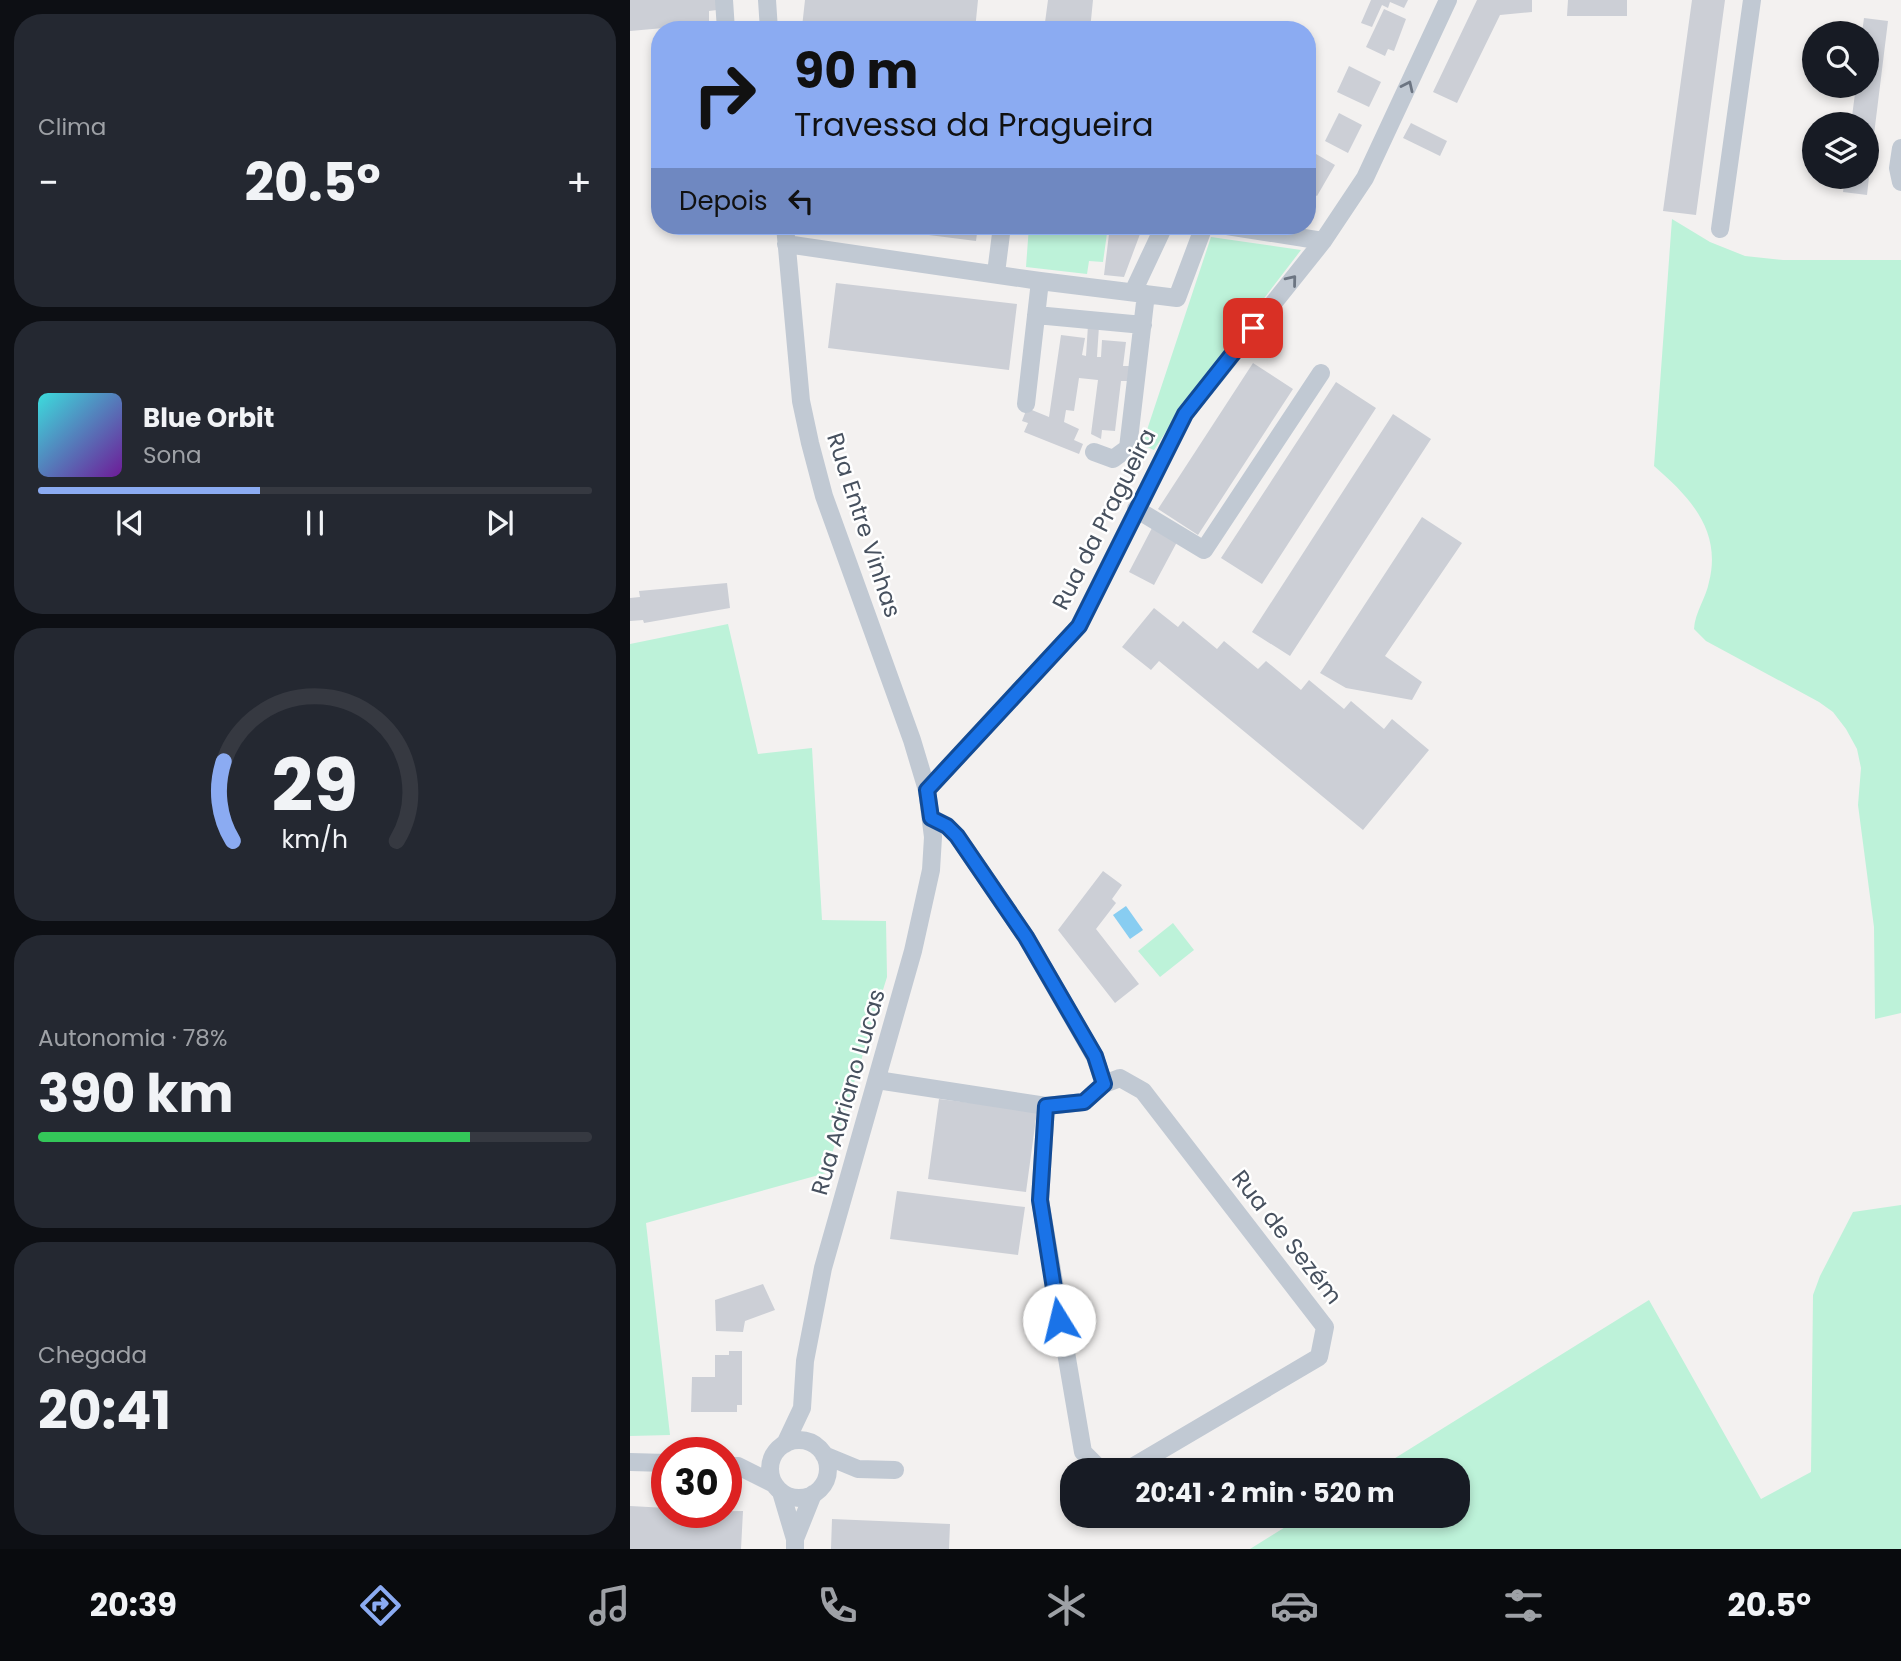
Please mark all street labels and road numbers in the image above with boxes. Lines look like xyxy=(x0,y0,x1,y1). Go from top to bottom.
street label: Rua da Pragueira xyxy=(1044,423,1164,615)
street label: Rua Entre Vinhas xyxy=(819,429,909,621)
street label: Rua Adriano Lucas xyxy=(803,985,893,1199)
street label: Rua de Sezém xyxy=(1224,1163,1350,1311)

